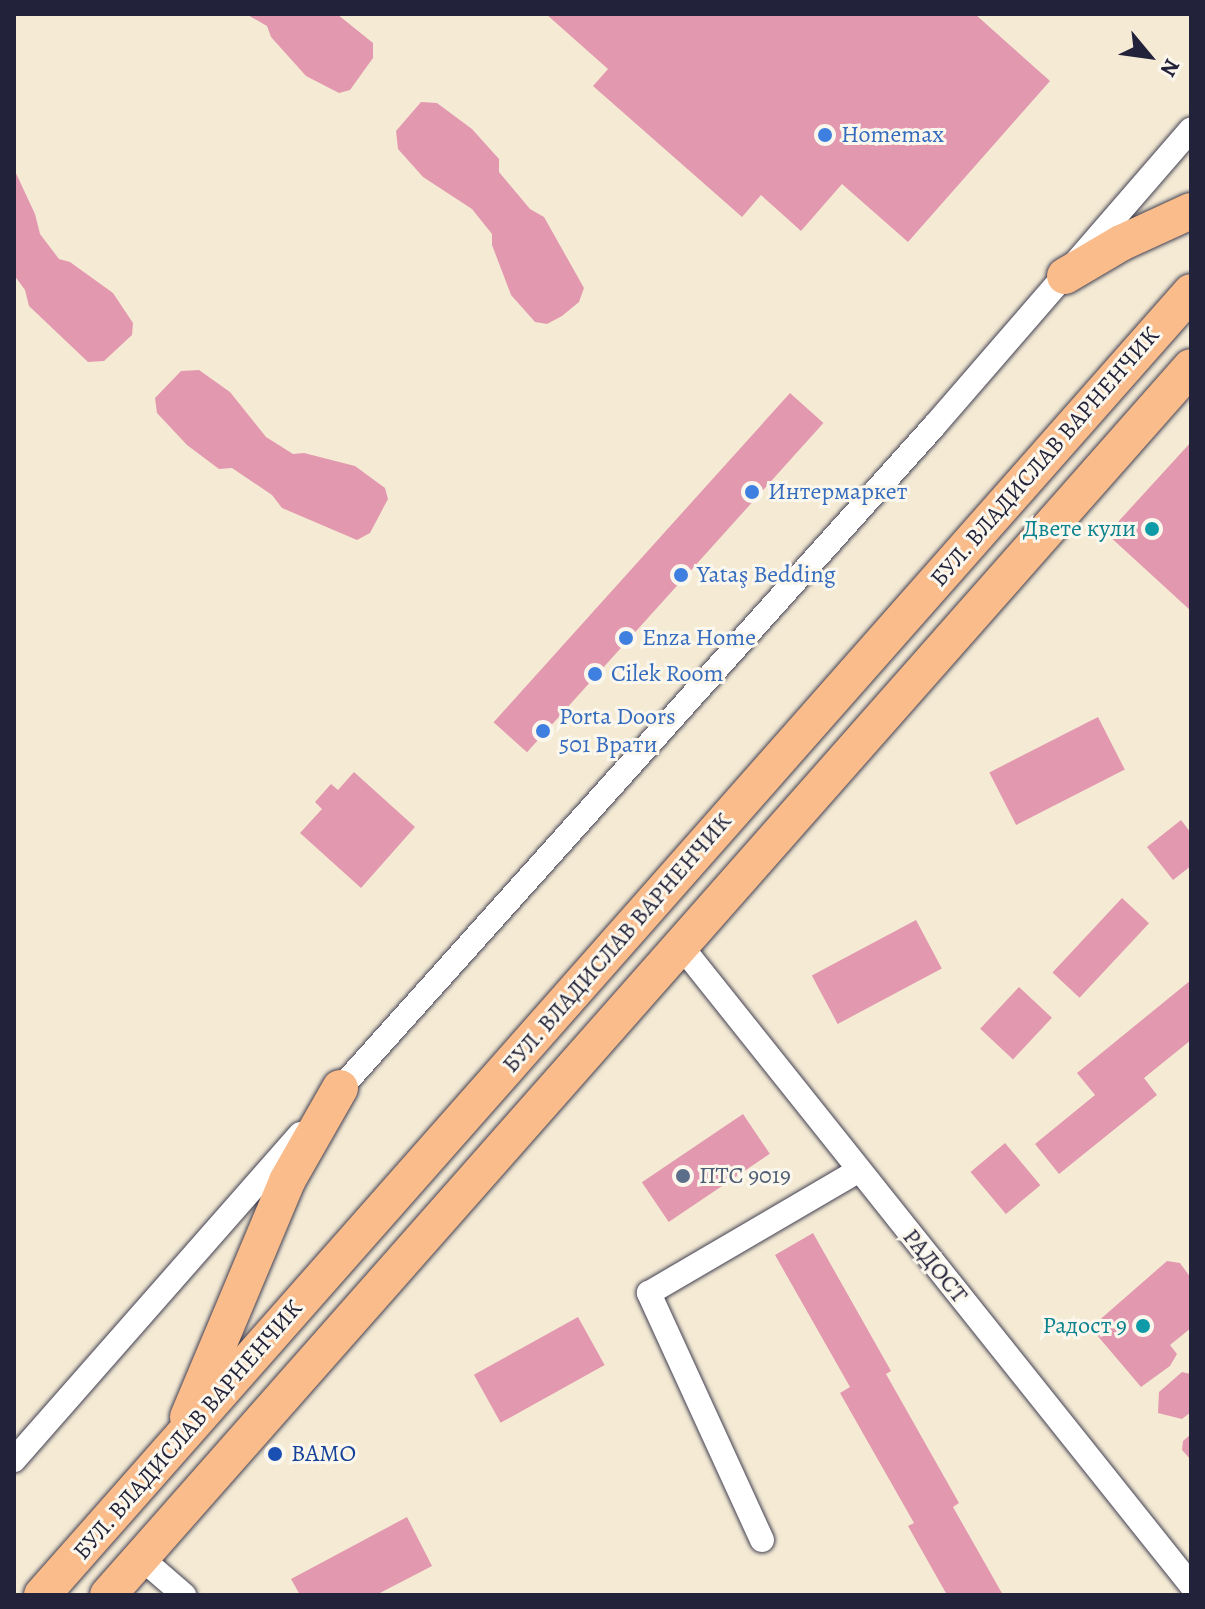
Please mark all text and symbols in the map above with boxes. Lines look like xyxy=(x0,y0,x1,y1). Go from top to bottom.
north arrow xyxy=(1109,16,1189,96)
text: N xyxy=(1153,53,1187,82)
place label: Homemax xyxy=(841,121,944,149)
marker: Homemax xyxy=(816,126,834,144)
street label: БУЛ. ВЛАДИСЛАВ ВАРНЕНЧИК xyxy=(924,321,1166,593)
place label: Интермаркет xyxy=(768,478,907,506)
marker: Интермаркет xyxy=(743,483,761,501)
place label: Двете кули xyxy=(1023,515,1136,543)
marker: Двете кули xyxy=(1143,520,1161,538)
place label: Yataş Bedding xyxy=(697,561,836,589)
marker: Yataş Bedding xyxy=(672,566,690,584)
place label: Enza Home xyxy=(642,624,756,652)
marker: Enza Home xyxy=(617,629,635,647)
place label: Cilek Room xyxy=(611,660,723,688)
marker: Cilek Room xyxy=(586,665,604,683)
place label: Porta Doors 501 Врати xyxy=(559,703,676,759)
marker: Porta Doors 501 Врати xyxy=(534,722,552,740)
street label: БУЛ. ВЛАДИСЛАВ ВАРНЕНЧИК xyxy=(496,807,738,1079)
place label: ПТС 9019 xyxy=(699,1162,791,1190)
marker: ПТС 9019 xyxy=(674,1167,692,1185)
street label: РАДОСТ xyxy=(896,1223,974,1309)
street label: БУЛ. ВЛАДИСЛАВ ВАРНЕНЧИК xyxy=(67,1294,309,1566)
place label: Радост 9 xyxy=(1043,1312,1127,1340)
marker: Радост 9 xyxy=(1134,1317,1152,1335)
place label: ВАМО xyxy=(291,1440,356,1468)
marker: ВАМО xyxy=(266,1445,284,1463)

